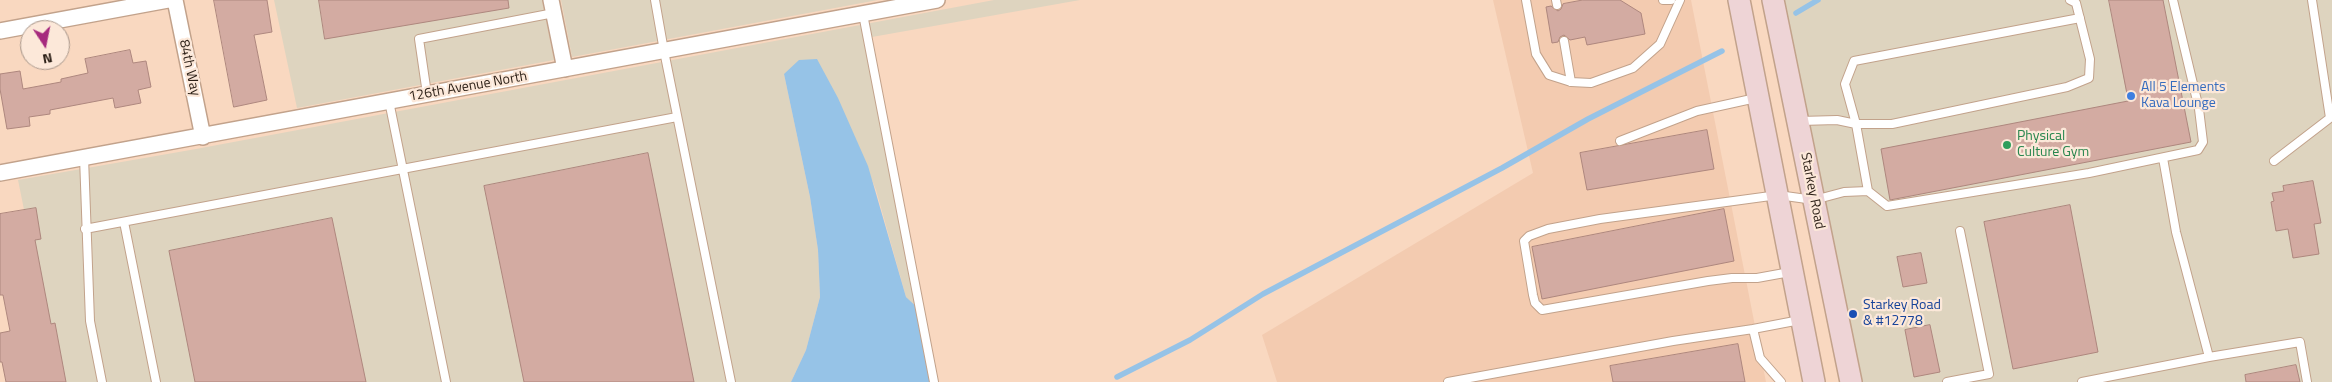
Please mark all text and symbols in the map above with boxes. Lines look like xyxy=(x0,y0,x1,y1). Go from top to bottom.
north arrow xyxy=(20,20,70,70)
street label: 84th Way xyxy=(175,38,203,98)
text: N xyxy=(41,48,55,70)
street label: 126th Avenue North xyxy=(407,68,529,106)
place label: All 5 Elements Kava Lounge xyxy=(2141,80,2226,112)
marker: All 5 Elements Kava Lounge xyxy=(2125,90,2137,102)
place label: Physical Culture Gym xyxy=(2017,129,2089,162)
marker: Physical Culture Gym xyxy=(2001,139,2013,151)
street label: Starkey Road xyxy=(1796,151,1828,231)
place label: Starkey Road & #12778 xyxy=(1863,298,1941,331)
marker: Starkey Road & #12778 xyxy=(1847,308,1859,320)

